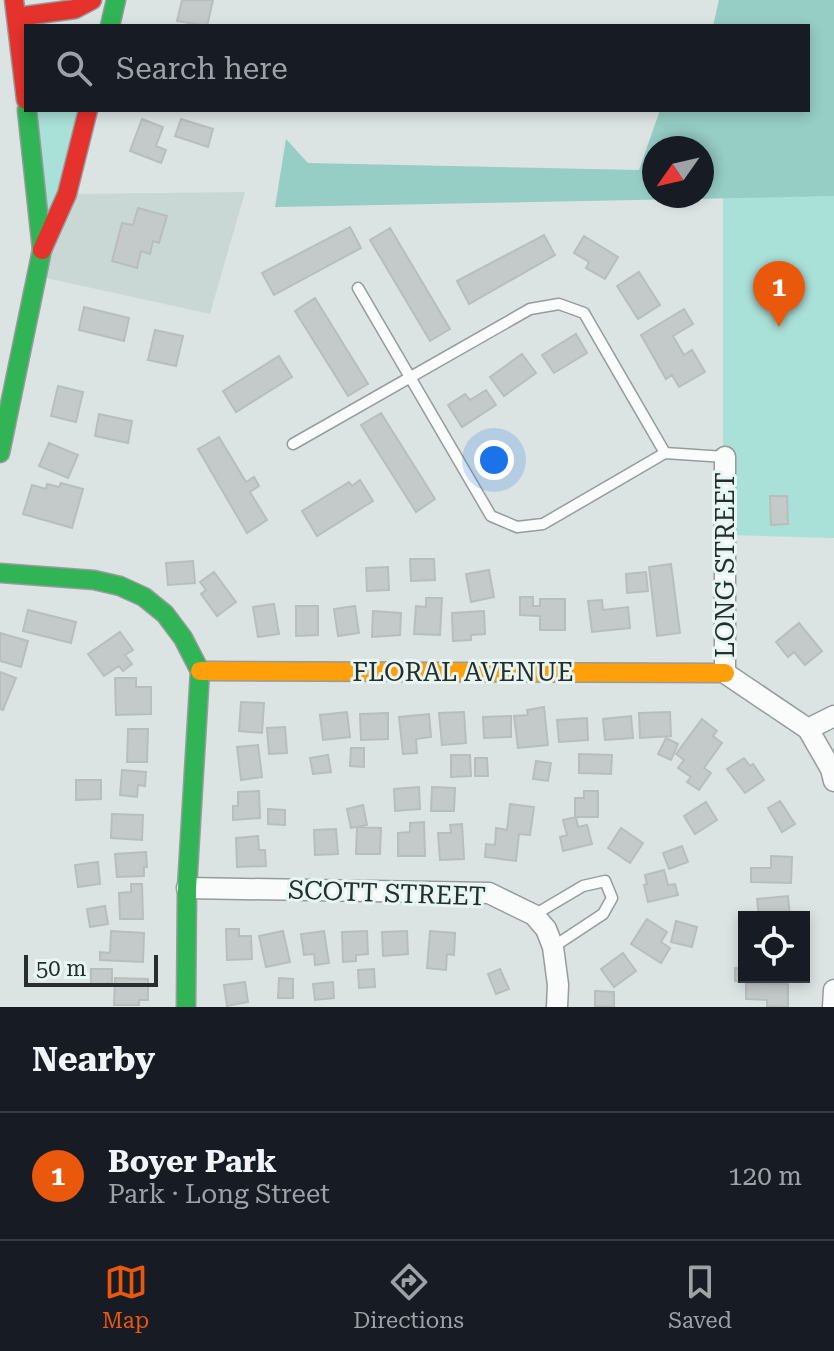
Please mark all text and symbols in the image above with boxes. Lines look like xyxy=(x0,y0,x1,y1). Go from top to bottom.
search box xyxy=(24,24,810,112)
icon: search xyxy=(52,46,96,90)
text: Search here xyxy=(116,51,288,86)
north arrow xyxy=(642,136,714,208)
pin: 1 xyxy=(753,261,805,327)
your location xyxy=(474,440,514,480)
street label: LONG STREET xyxy=(710,472,740,658)
street label: FLORAL AVENUE xyxy=(352,657,574,687)
street label: SCOTT STREET xyxy=(287,875,487,911)
map controls xyxy=(738,911,810,983)
button: locate xyxy=(738,911,810,983)
scale bar xyxy=(24,951,158,987)
text: 50 m xyxy=(36,956,86,981)
text: Nearby xyxy=(32,1039,155,1079)
text: Boyer Park xyxy=(108,1144,277,1179)
text: 1 xyxy=(51,1161,65,1191)
text: 120 m xyxy=(728,1161,802,1191)
text: Park · Long Street xyxy=(108,1179,330,1209)
tab: Map xyxy=(102,1260,149,1333)
tab: Directions xyxy=(353,1260,464,1333)
tab: Saved xyxy=(668,1260,732,1333)

